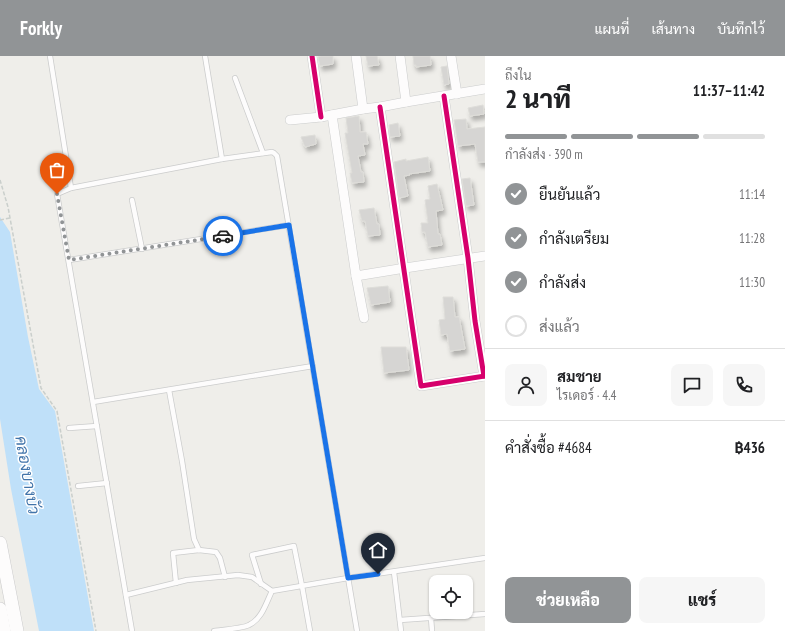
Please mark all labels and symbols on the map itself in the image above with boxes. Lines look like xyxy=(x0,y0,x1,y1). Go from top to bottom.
pin xyxy=(40,153,74,194)
courier xyxy=(203,216,243,256)
water label: คลองบางบัว xyxy=(11,434,45,516)
pin xyxy=(361,533,395,574)

